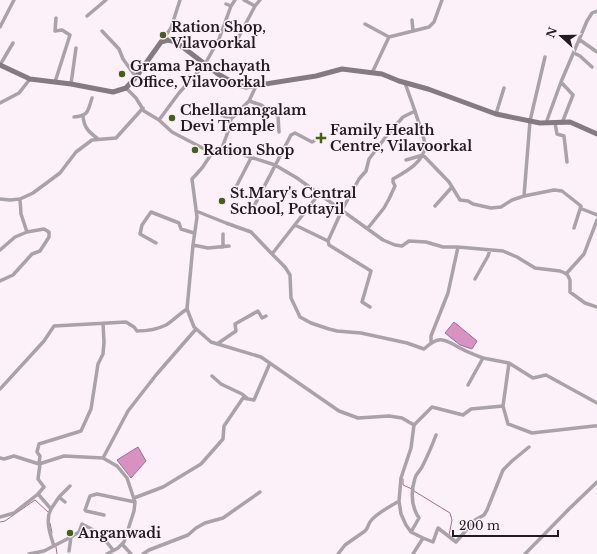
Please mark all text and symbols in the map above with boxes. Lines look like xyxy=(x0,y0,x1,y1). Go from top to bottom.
north arrow xyxy=(541,16,581,56)
place label: Ration Shop, Vilavoorkal xyxy=(170,18,266,52)
text: N xyxy=(543,24,560,40)
marker: Ration Shop, Vilavoorkal xyxy=(158,30,168,40)
place label: Grama Panchayath Office, Vilavoorkal xyxy=(130,57,270,91)
marker: Grama Panchayath Office, Vilavoorkal xyxy=(117,69,127,79)
place label: Chellamangalam Devi Temple xyxy=(180,101,307,135)
marker: Chellamangalam Devi Temple xyxy=(167,113,177,123)
place label: Family Health Centre, Vilavoorkal xyxy=(330,121,472,155)
marker: Family Health Centre, Vilavoorkal xyxy=(315,132,327,144)
place label: Ration Shop xyxy=(203,141,295,159)
marker: Ration Shop xyxy=(190,145,200,155)
place label: St.Mary's Central School, Pottayil xyxy=(230,184,357,218)
marker: St.Mary's Central School, Pottayil xyxy=(217,196,227,206)
scale bar xyxy=(453,512,558,538)
text: 200 m xyxy=(459,518,500,533)
place label: Anganwadi xyxy=(77,524,161,542)
marker: Anganwadi xyxy=(65,528,75,538)

